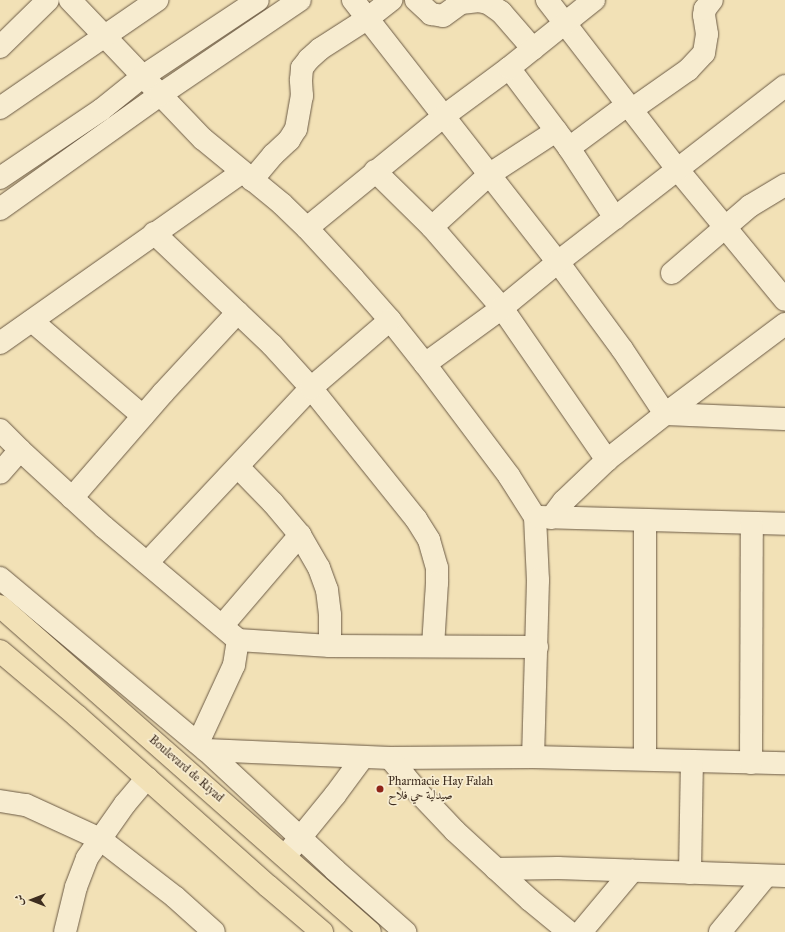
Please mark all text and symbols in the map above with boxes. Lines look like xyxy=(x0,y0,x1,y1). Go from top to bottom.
street label: Boulevard de Riyad xyxy=(146,733,226,805)
place label: Pharmacie Hay Falah صيدلية حي فلاح xyxy=(388,775,493,803)
marker: Pharmacie Hay Falah صيدلية حي فلاح xyxy=(375,784,385,794)
north arrow xyxy=(12,880,52,920)
text: ش xyxy=(13,895,26,905)

